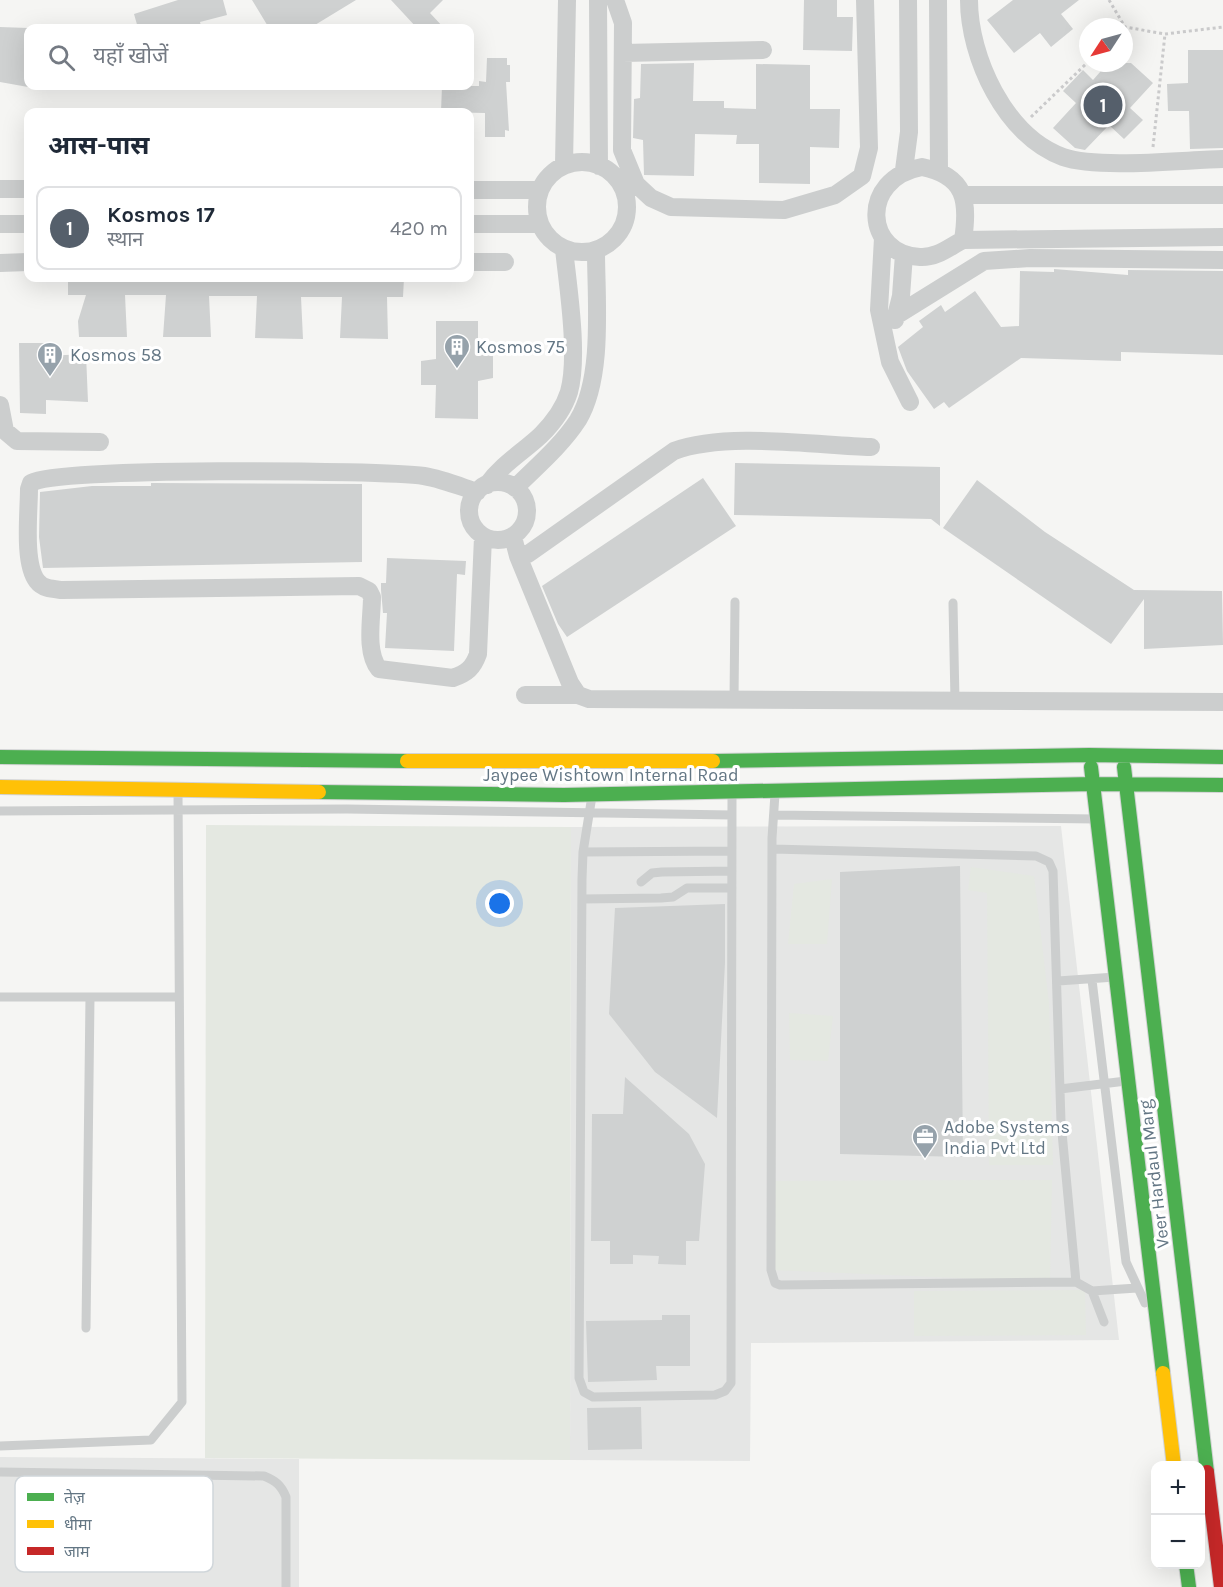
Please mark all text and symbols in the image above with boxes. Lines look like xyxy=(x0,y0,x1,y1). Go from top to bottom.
north arrow xyxy=(1079,18,1133,72)
search box xyxy=(24,24,474,90)
icon: search xyxy=(45,41,78,74)
text: यहाँ खोजें xyxy=(93,43,168,69)
pin: 1 xyxy=(1084,82,1122,128)
text: आस-पास xyxy=(48,130,150,161)
text: Kosmos 17 xyxy=(107,202,215,228)
text: 1 xyxy=(66,217,73,240)
text: 420 m xyxy=(390,217,448,240)
text: स्थान xyxy=(107,228,143,251)
building icon: Kosmos 75 xyxy=(442,332,472,370)
place label: Kosmos 75 xyxy=(476,336,565,358)
building icon: Kosmos 58 xyxy=(35,340,65,378)
place label: Kosmos 58 xyxy=(70,344,162,366)
street label: Jaypee Wishtown Internal Road xyxy=(483,764,739,786)
your location xyxy=(485,889,514,918)
street label: Veer Hardaul Marg xyxy=(1134,1098,1174,1250)
place label: Adobe Systems India Pvt Ltd xyxy=(944,1116,1070,1159)
office icon: Adobe Systems India Pvt Ltd xyxy=(910,1122,940,1160)
map controls xyxy=(1151,1461,1205,1569)
button: + xyxy=(1151,1461,1205,1515)
legend xyxy=(15,1476,213,1572)
text: तेज़ xyxy=(64,1488,86,1507)
text: धीमा xyxy=(64,1515,93,1534)
button: − xyxy=(1151,1515,1205,1569)
text: जाम xyxy=(64,1542,90,1561)

